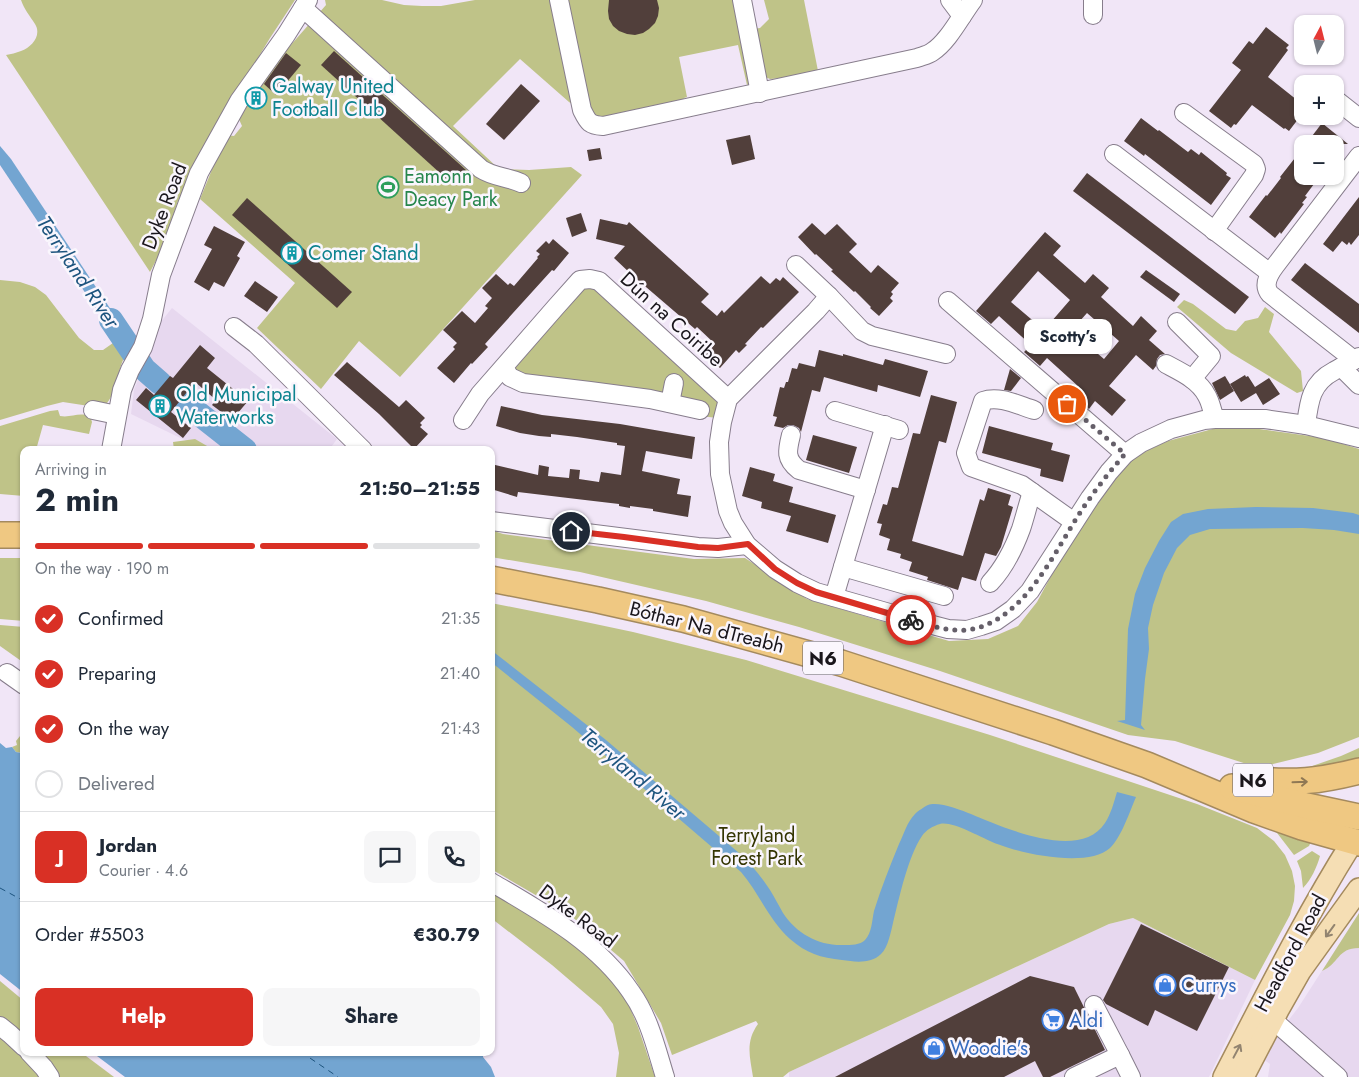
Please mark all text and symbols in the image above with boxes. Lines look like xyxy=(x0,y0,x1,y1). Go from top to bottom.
north arrow xyxy=(1294,15,1344,65)
map controls xyxy=(1294,15,1344,185)
place label: Galway United Football Club xyxy=(272,72,394,124)
button: + xyxy=(1294,75,1344,125)
building icon: Galway United Football Club xyxy=(244,86,268,110)
button: − xyxy=(1294,135,1344,185)
street label: Dyke Road xyxy=(135,159,194,254)
place label: Eamonn Deacy Park xyxy=(404,162,498,214)
sports icon: Eamonn Deacy Park xyxy=(376,175,400,199)
water label: Terryland River xyxy=(29,210,127,335)
place label: Comer Stand xyxy=(308,239,419,268)
building icon: Comer Stand xyxy=(280,241,304,265)
street label: Dún na Coiribe xyxy=(614,265,730,374)
callout: Scotty’s xyxy=(1023,319,1111,354)
text: Scotty’s xyxy=(1040,325,1096,348)
place label: Old Municipal Waterworks xyxy=(176,380,297,432)
pin xyxy=(1046,383,1088,425)
icon: bag xyxy=(1053,390,1081,418)
building icon: Old Municipal Waterworks xyxy=(148,394,172,418)
text: Arriving in xyxy=(35,458,107,481)
text: 21:50–21:55 xyxy=(359,475,480,502)
text: 2 min xyxy=(35,477,119,523)
pin xyxy=(550,510,592,552)
icon: home xyxy=(557,517,585,545)
text: On the way · 190 m xyxy=(35,557,169,580)
street label: Bóthar Na dTreabh xyxy=(626,594,787,661)
courier xyxy=(886,595,936,645)
icon: check xyxy=(35,605,63,633)
text: Confirmed xyxy=(78,605,164,632)
icon: bike xyxy=(897,606,925,634)
text: 21:35 xyxy=(441,607,480,630)
road number: N6 xyxy=(803,641,843,674)
icon: check xyxy=(35,660,63,688)
text: Preparing xyxy=(78,660,156,687)
text: 21:40 xyxy=(440,662,480,685)
icon: check xyxy=(35,715,63,743)
text: On the way xyxy=(78,715,169,742)
text: 21:43 xyxy=(441,717,480,740)
water label: Terryland River xyxy=(574,721,693,828)
road number: N6 xyxy=(1233,764,1273,796)
text: Delivered xyxy=(78,770,155,797)
one-way arrow xyxy=(1292,777,1308,786)
park label: Terryland Forest Park xyxy=(711,821,803,873)
button: chat xyxy=(364,831,416,883)
button: phone xyxy=(428,831,480,883)
text: Jordan xyxy=(99,832,157,859)
text: J xyxy=(58,843,64,870)
text: Courier · 4.6 xyxy=(99,859,188,882)
street label: Dyke Road xyxy=(533,878,623,955)
street label: Headford Road xyxy=(1247,889,1334,1017)
text: Order #5503 xyxy=(35,921,144,948)
text: €30.79 xyxy=(413,921,480,948)
one-way arrow xyxy=(1325,924,1335,938)
place label: Currys xyxy=(1181,971,1236,1000)
shop icon: Currys xyxy=(1153,973,1177,997)
button: Help xyxy=(35,988,253,1046)
button: Share xyxy=(263,988,480,1046)
place label: Aldi xyxy=(1069,1006,1103,1035)
supermarket icon: Aldi xyxy=(1041,1008,1065,1032)
place label: Woodie's xyxy=(950,1034,1028,1063)
shop icon: Woodie's xyxy=(922,1036,946,1060)
one-way arrow xyxy=(1232,1044,1242,1059)

